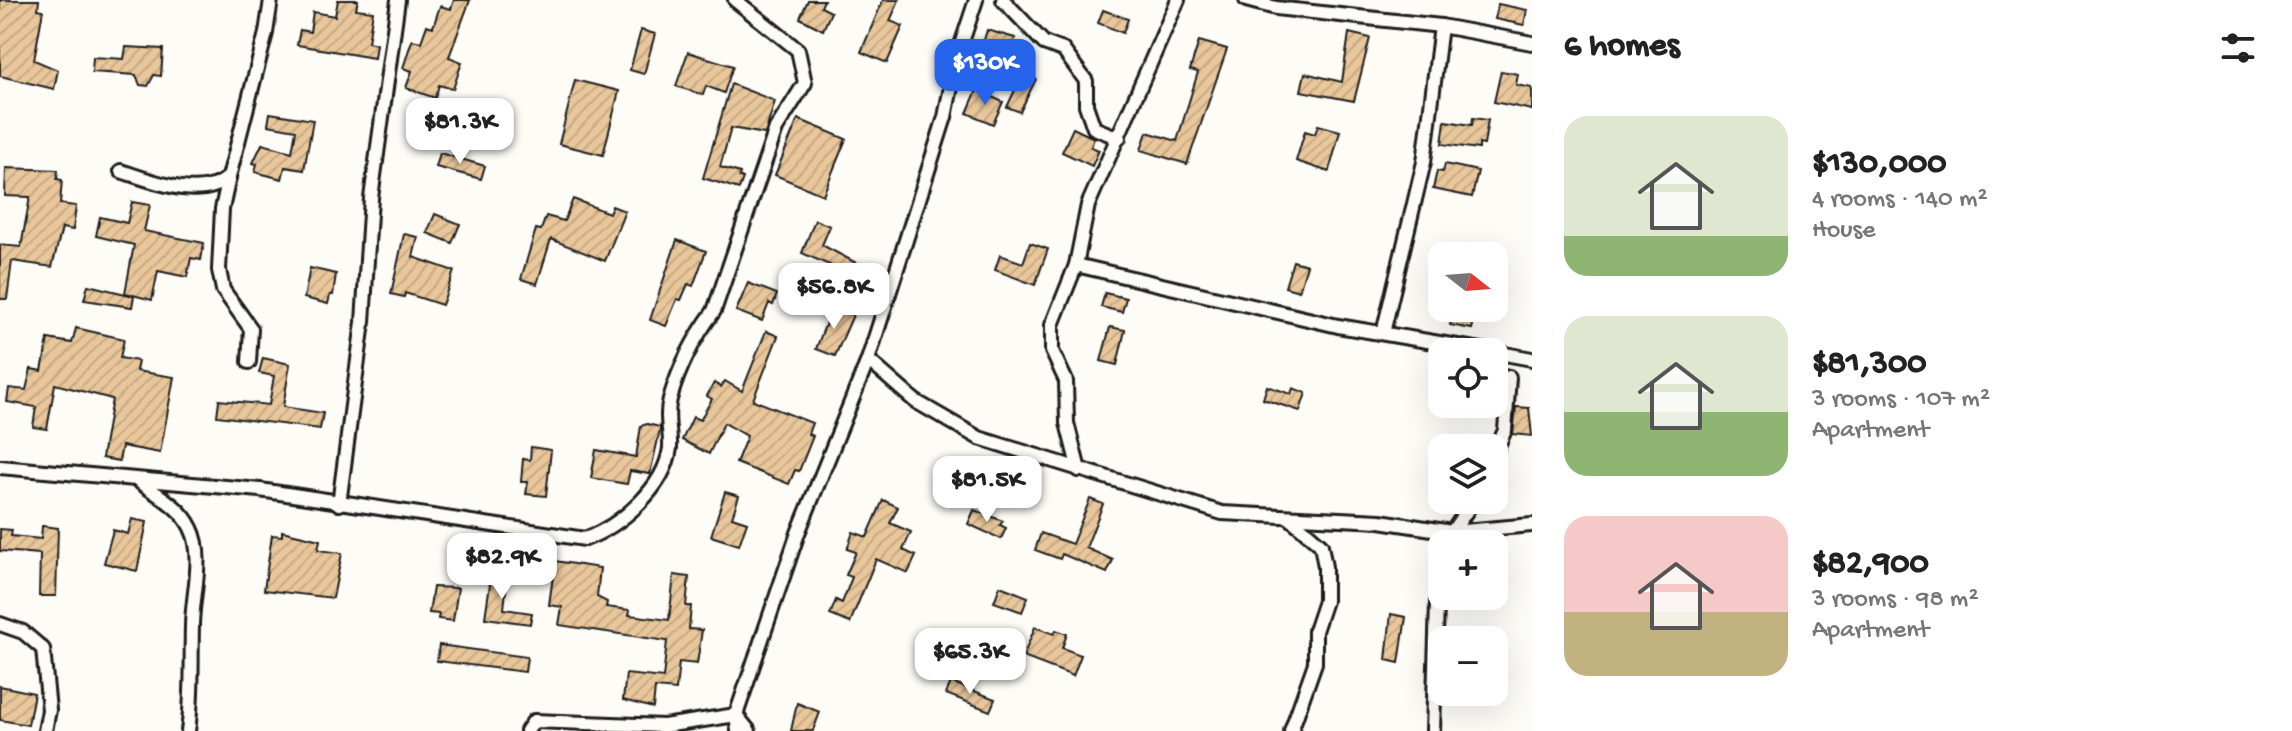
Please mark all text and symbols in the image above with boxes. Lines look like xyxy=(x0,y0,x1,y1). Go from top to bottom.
icon: filters xyxy=(2216,26,2260,70)
text: 6 homes xyxy=(1564,28,1679,68)
pin: $130K xyxy=(929,39,1041,107)
text: $130K xyxy=(953,49,1017,80)
pin: $81.3K xyxy=(395,98,525,166)
text: $81.3K xyxy=(424,108,496,139)
text: $130,000 xyxy=(1812,145,1947,185)
icon: home xyxy=(1628,148,1724,244)
text: 4 rooms · 140 m² xyxy=(1812,185,1988,216)
text: House xyxy=(1812,216,1876,247)
north arrow xyxy=(1428,242,1508,322)
map controls xyxy=(1428,242,1508,706)
pin: $56.8K xyxy=(769,263,899,331)
text: $56.8K xyxy=(796,273,872,304)
button: locate xyxy=(1428,338,1508,418)
text: $81,300 xyxy=(1812,345,1927,385)
icon: home xyxy=(1628,348,1724,444)
text: 3 rooms · 107 m² xyxy=(1812,385,1990,416)
text: Apartment xyxy=(1812,416,1929,447)
button: layers xyxy=(1428,434,1508,514)
pin: $81.5K xyxy=(922,456,1052,524)
text: $81.5K xyxy=(951,466,1023,497)
button: + xyxy=(1428,530,1508,610)
pin: $82.9K xyxy=(437,533,567,601)
text: $82.9K xyxy=(465,543,539,574)
text: $82,900 xyxy=(1812,545,1929,585)
icon: home xyxy=(1628,548,1724,644)
text: 3 rooms · 98 m² xyxy=(1812,585,1979,616)
text: Apartment xyxy=(1812,616,1929,647)
button: − xyxy=(1428,626,1508,706)
pin: $65.3K xyxy=(905,628,1035,696)
text: $65.3K xyxy=(933,638,1007,669)

